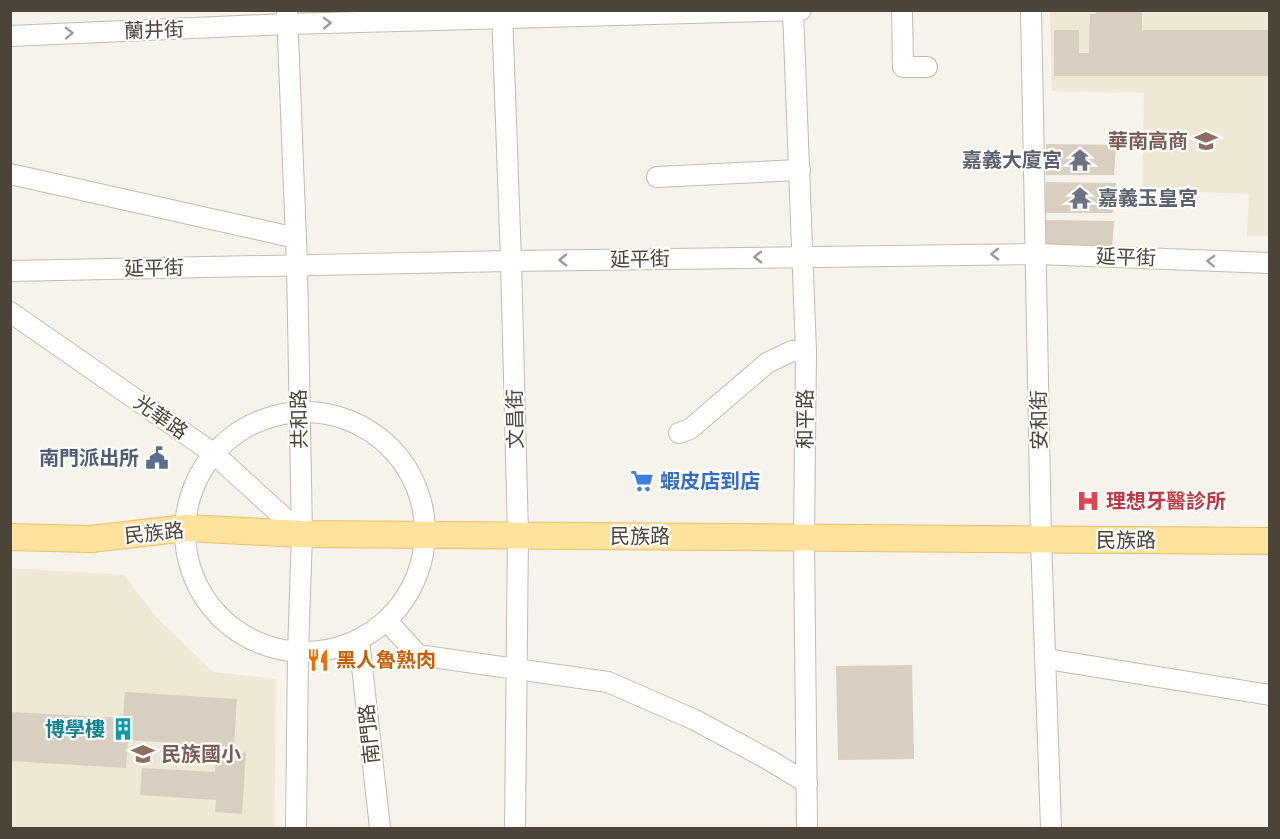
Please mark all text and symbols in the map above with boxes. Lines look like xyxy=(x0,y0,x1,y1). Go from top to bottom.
one-way arrow xyxy=(322,17,331,29)
street label: 蘭井街 xyxy=(124,18,184,42)
one-way arrow xyxy=(64,27,73,40)
school or university icon: 華南高商 xyxy=(1193,128,1219,154)
place label: 華南高商 xyxy=(1108,130,1188,152)
temple icon: 嘉義大廈宮 xyxy=(1067,147,1093,173)
place label: 嘉義大廈宮 xyxy=(962,149,1062,171)
temple icon: 嘉義玉皇宮 xyxy=(1067,185,1093,211)
place label: 嘉義玉皇宮 xyxy=(1098,187,1198,209)
street label: 延平街 xyxy=(1096,245,1156,269)
street label: 延平街 xyxy=(610,247,670,271)
one-way arrow xyxy=(991,248,1000,260)
one-way arrow xyxy=(754,251,763,264)
one-way arrow xyxy=(559,254,568,266)
one-way arrow xyxy=(1207,255,1216,267)
street label: 延平街 xyxy=(124,256,184,280)
street label: 共和路 xyxy=(287,389,311,449)
street label: 文昌街 xyxy=(503,389,527,449)
street label: 和平路 xyxy=(794,389,816,449)
street label: 安和街 xyxy=(1027,390,1051,450)
street label: 光華路 xyxy=(130,391,192,443)
public building icon: 南門派出所 xyxy=(144,445,170,471)
place label: 南門派出所 xyxy=(39,447,139,469)
supermarket icon: 蝦皮店到店 xyxy=(629,468,655,494)
place label: 蝦皮店到店 xyxy=(660,470,760,492)
hospital icon: 理想牙醫診所 xyxy=(1075,488,1101,514)
place label: 理想牙醫診所 xyxy=(1106,490,1226,512)
street label: 民族路 xyxy=(123,519,185,547)
street label: 民族路 xyxy=(610,525,670,547)
street label: 民族路 xyxy=(1096,529,1156,551)
restaurant icon: 黑人魯熟肉 xyxy=(305,647,331,673)
place label: 黑人魯熟肉 xyxy=(336,649,436,671)
street label: 南門路 xyxy=(355,703,383,765)
building icon: 博學樓 xyxy=(110,716,136,742)
place label: 博學樓 xyxy=(45,718,105,740)
school or university icon: 民族國小 xyxy=(130,741,156,767)
place label: 民族國小 xyxy=(161,743,241,765)

